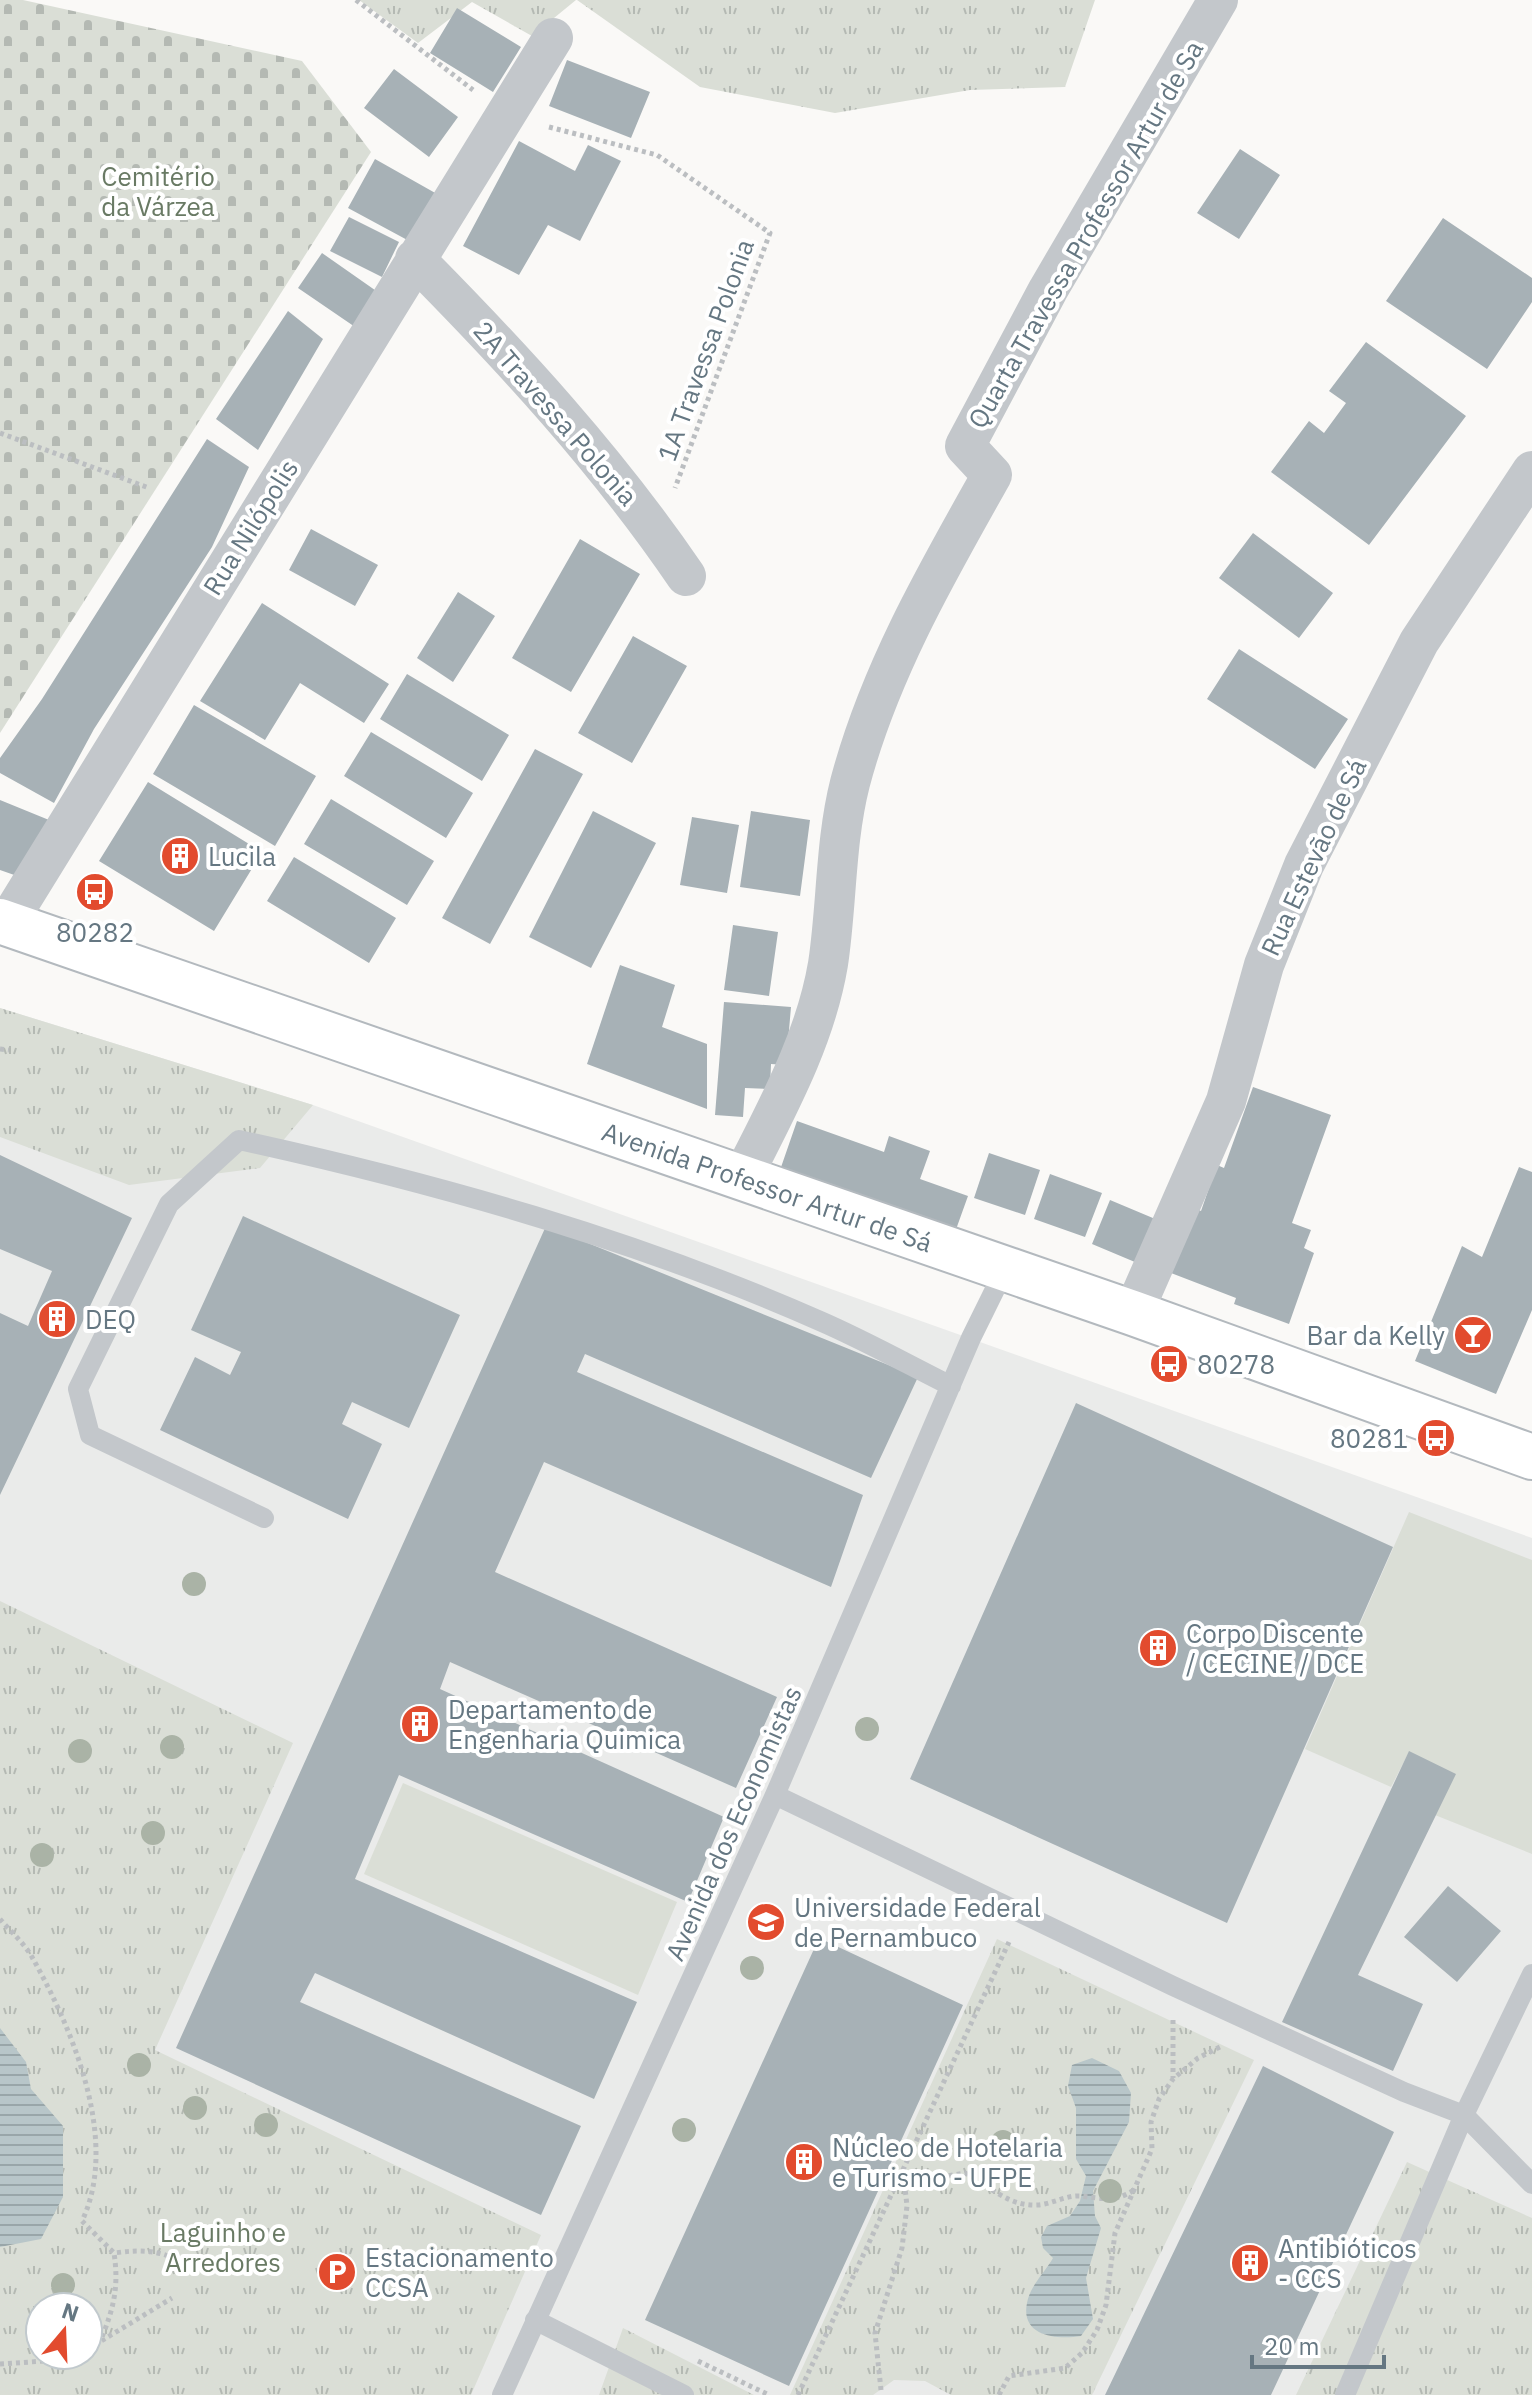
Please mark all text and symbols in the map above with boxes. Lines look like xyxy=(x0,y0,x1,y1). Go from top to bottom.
street label: Quarta Travessa Professor Artur de Sa xyxy=(960,34,1210,434)
park label: Cemitério da Várzea xyxy=(101,159,215,223)
street label: 1A Travessa Polonia xyxy=(649,234,761,466)
street label: 2A Travessa Polonia xyxy=(466,314,646,512)
street label: Rua Nilópolis xyxy=(195,453,305,601)
street label: Rua Estevão de Sá xyxy=(1252,753,1374,961)
building icon: Lucila xyxy=(159,835,201,877)
place label: Lucila xyxy=(208,839,276,873)
bus stop icon: 80282 xyxy=(74,871,116,913)
place label: 80282 xyxy=(56,915,134,949)
street label: Avenida Professor Artur de Sá xyxy=(598,1114,937,1259)
building icon: DEQ xyxy=(36,1298,78,1340)
place label: DEQ xyxy=(85,1302,136,1336)
bar icon: Bar da Kelly xyxy=(1452,1314,1494,1356)
place label: Bar da Kelly xyxy=(1307,1318,1445,1352)
bus stop icon: 80278 xyxy=(1148,1343,1190,1385)
place label: 80278 xyxy=(1197,1347,1275,1381)
bus stop icon: 80281 xyxy=(1415,1417,1457,1459)
place label: 80281 xyxy=(1330,1421,1408,1455)
place label: Corpo Discente / CECINE / DCE xyxy=(1186,1616,1364,1680)
building icon: Corpo Discente / CECINE / DCE xyxy=(1137,1627,1179,1669)
street label: Avenida dos Economistas xyxy=(657,1680,809,1966)
place label: Departamento de Engenharia Quimica xyxy=(448,1692,681,1756)
building icon: Departamento de Engenharia Quimica xyxy=(399,1703,441,1745)
place label: Universidade Federal de Pernambuco xyxy=(794,1890,1041,1954)
school or university icon: Universidade Federal de Pernambuco xyxy=(745,1901,787,1943)
place label: Núcleo de Hotelaria e Turismo - UFPE xyxy=(832,2130,1063,2194)
building icon: Núcleo de Hotelaria e Turismo - UFPE xyxy=(783,2141,825,2183)
park label: Laguinho e Arredores xyxy=(160,2215,286,2279)
place label: Antibióticos - CCS xyxy=(1278,2231,1417,2295)
place label: Estacionamento CCSA xyxy=(365,2240,554,2304)
building icon: Antibióticos - CCS xyxy=(1229,2242,1271,2284)
parking icon: Estacionamento CCSA xyxy=(316,2251,358,2293)
north arrow xyxy=(24,2291,104,2371)
text: N xyxy=(58,2295,83,2328)
scale bar xyxy=(1252,2319,1384,2369)
text: 20 m xyxy=(1264,2330,1319,2362)

